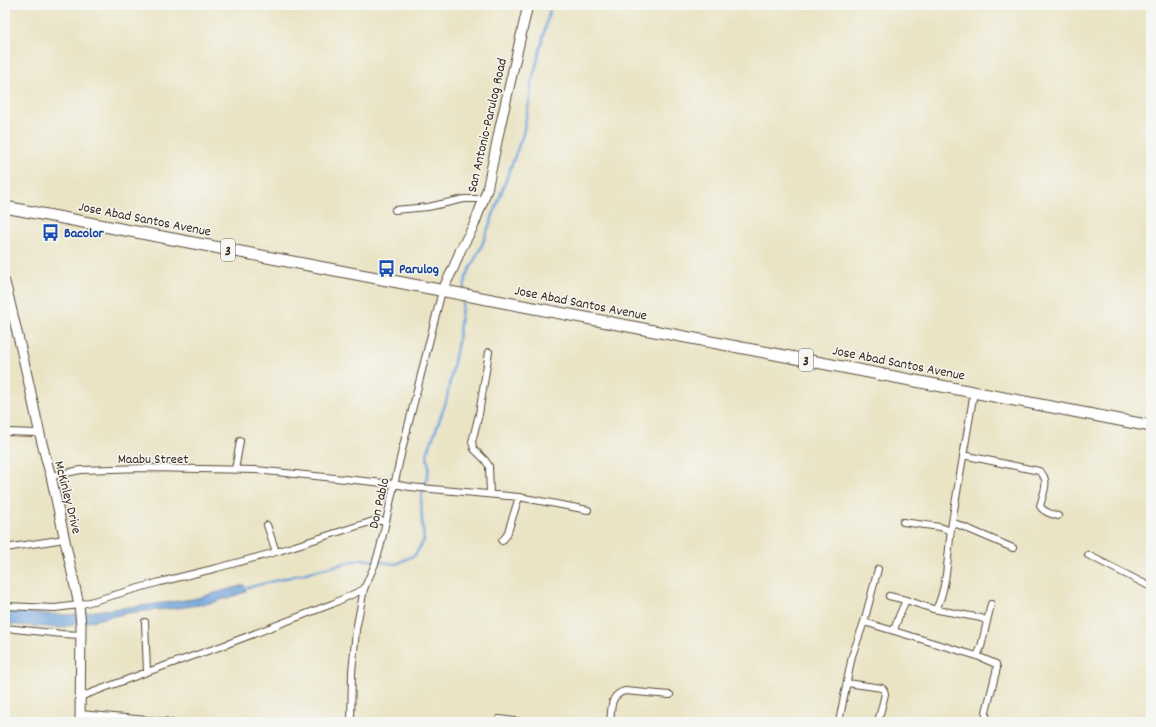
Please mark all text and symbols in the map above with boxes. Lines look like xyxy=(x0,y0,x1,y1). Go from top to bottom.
street label: San Antonio-Parulog Road xyxy=(463,56,513,195)
street label: Jose Abad Santos Avenue xyxy=(77,197,213,243)
bus stop icon: Bacolor xyxy=(41,222,61,242)
place label: Bacolor xyxy=(64,224,105,244)
road number: 3 xyxy=(221,239,235,261)
bus stop icon: Parulog xyxy=(376,258,396,278)
place label: Parulog xyxy=(399,260,439,280)
street label: Jose Abad Santos Avenue xyxy=(513,281,649,327)
street label: Jose Abad Santos Avenue xyxy=(831,341,967,387)
road number: 3 xyxy=(799,349,813,371)
street label: Maabu Street xyxy=(118,450,188,470)
street label: McKinley Drive xyxy=(48,459,86,536)
street label: Don Pablo xyxy=(364,476,396,531)

